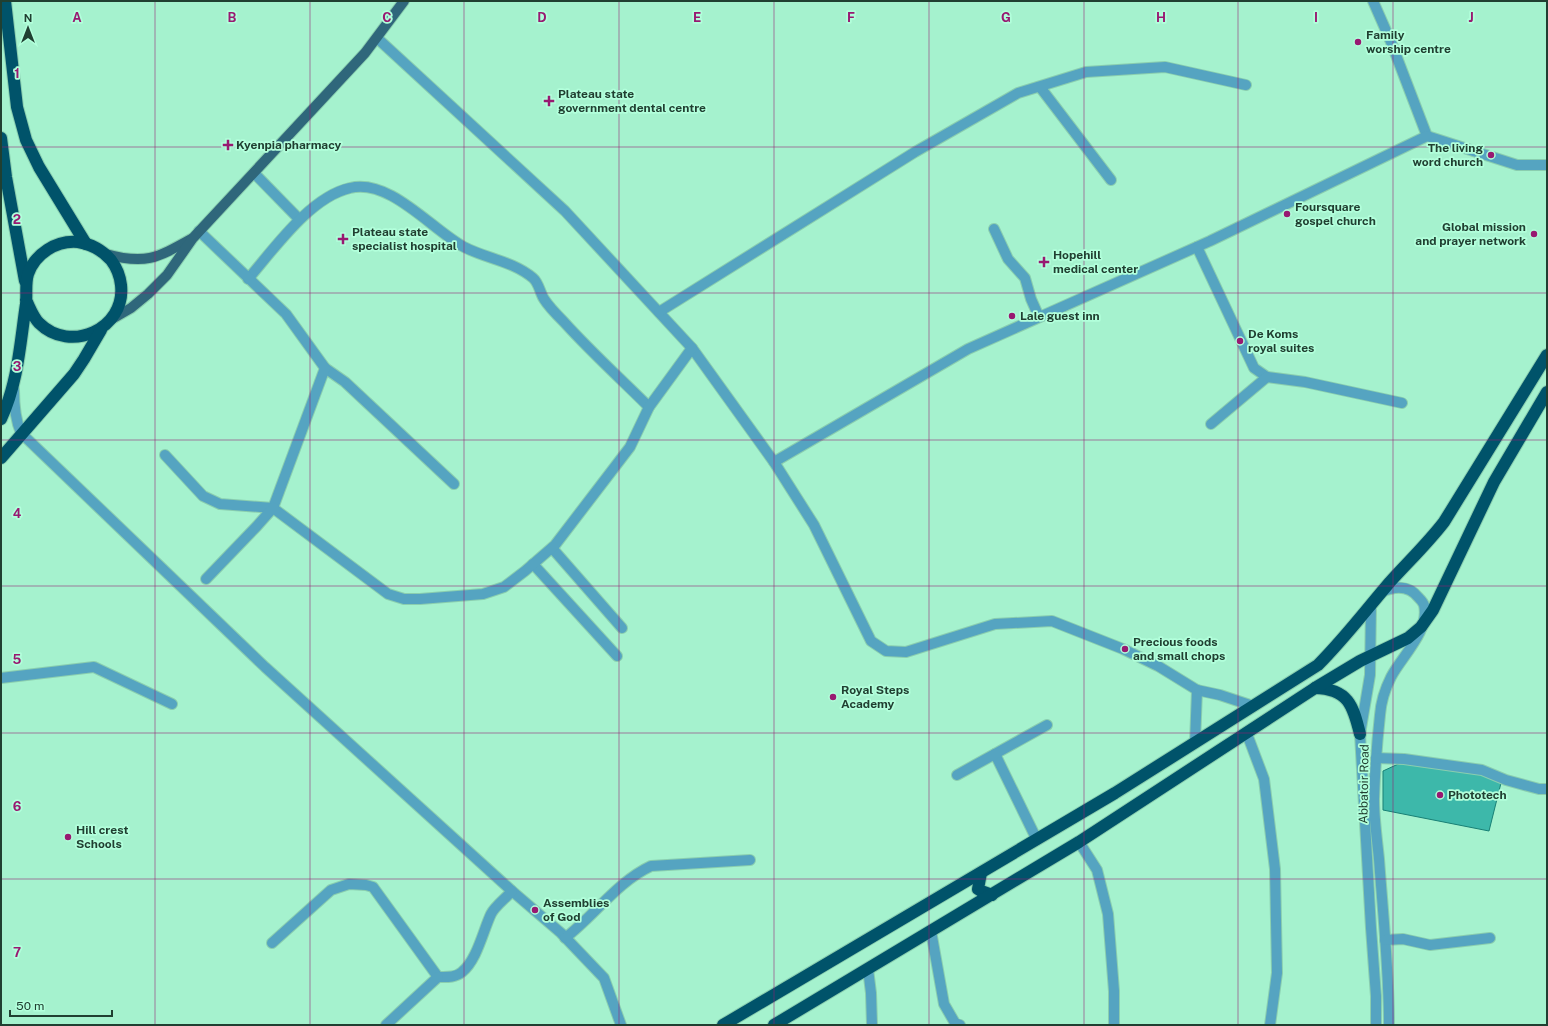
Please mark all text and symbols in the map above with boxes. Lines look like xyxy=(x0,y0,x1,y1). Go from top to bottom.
north arrow xyxy=(8,8,48,48)
text: A xyxy=(72,10,82,25)
text: B xyxy=(228,10,237,25)
text: C xyxy=(382,10,392,25)
text: D xyxy=(537,10,547,25)
text: E xyxy=(693,10,701,25)
text: F xyxy=(847,10,855,25)
text: G xyxy=(1001,10,1011,25)
text: H xyxy=(1156,10,1166,25)
text: I xyxy=(1314,10,1318,25)
text: J xyxy=(1468,10,1474,25)
text: N xyxy=(24,12,32,24)
place label: Family worship centre xyxy=(1366,28,1451,56)
marker: Family worship centre xyxy=(1353,37,1363,47)
text: 1 xyxy=(14,66,20,81)
place label: Plateau state government dental centre xyxy=(558,87,706,115)
marker: Plateau state government dental centre xyxy=(543,95,555,107)
place label: Kyenpia pharmacy xyxy=(236,138,342,152)
marker: Kyenpia pharmacy xyxy=(223,140,233,150)
place label: The living word church xyxy=(1413,141,1483,169)
marker: The living word church xyxy=(1486,150,1496,160)
place label: Foursquare gospel church xyxy=(1295,200,1376,228)
marker: Foursquare gospel church xyxy=(1282,209,1292,219)
text: 2 xyxy=(13,212,21,227)
place label: Global mission and prayer network xyxy=(1415,220,1526,248)
place label: Plateau state specialist hospital xyxy=(352,225,457,253)
marker: Global mission and prayer network xyxy=(1529,229,1539,239)
marker: Plateau state specialist hospital xyxy=(337,233,349,245)
place label: Hopehill medical center xyxy=(1053,248,1138,276)
marker: Hopehill medical center xyxy=(1038,256,1050,268)
place label: Lale guest inn xyxy=(1020,309,1100,323)
marker: Lale guest inn xyxy=(1007,311,1017,321)
place label: De Koms royal suites xyxy=(1248,327,1314,355)
marker: De Koms royal suites xyxy=(1235,336,1245,346)
text: 3 xyxy=(13,359,22,374)
text: 4 xyxy=(13,506,22,521)
place label: Precious foods and small chops xyxy=(1133,635,1225,663)
marker: Precious foods and small chops xyxy=(1120,644,1130,654)
text: 5 xyxy=(13,652,22,667)
place label: Royal Steps Academy xyxy=(841,683,909,711)
marker: Royal Steps Academy xyxy=(828,692,838,702)
street label: Abbatoir Road xyxy=(1356,744,1372,824)
place label: Phototech xyxy=(1448,788,1507,802)
marker: Phototech xyxy=(1435,790,1445,800)
text: 6 xyxy=(13,799,22,814)
place label: Hill crest Schools xyxy=(76,823,128,851)
marker: Hill crest Schools xyxy=(63,832,73,842)
place label: Assemblies of God xyxy=(543,896,609,924)
marker: Assemblies of God xyxy=(530,905,540,915)
text: 7 xyxy=(13,945,21,960)
scale bar xyxy=(10,992,112,1018)
text: 50 m xyxy=(16,999,44,1013)

